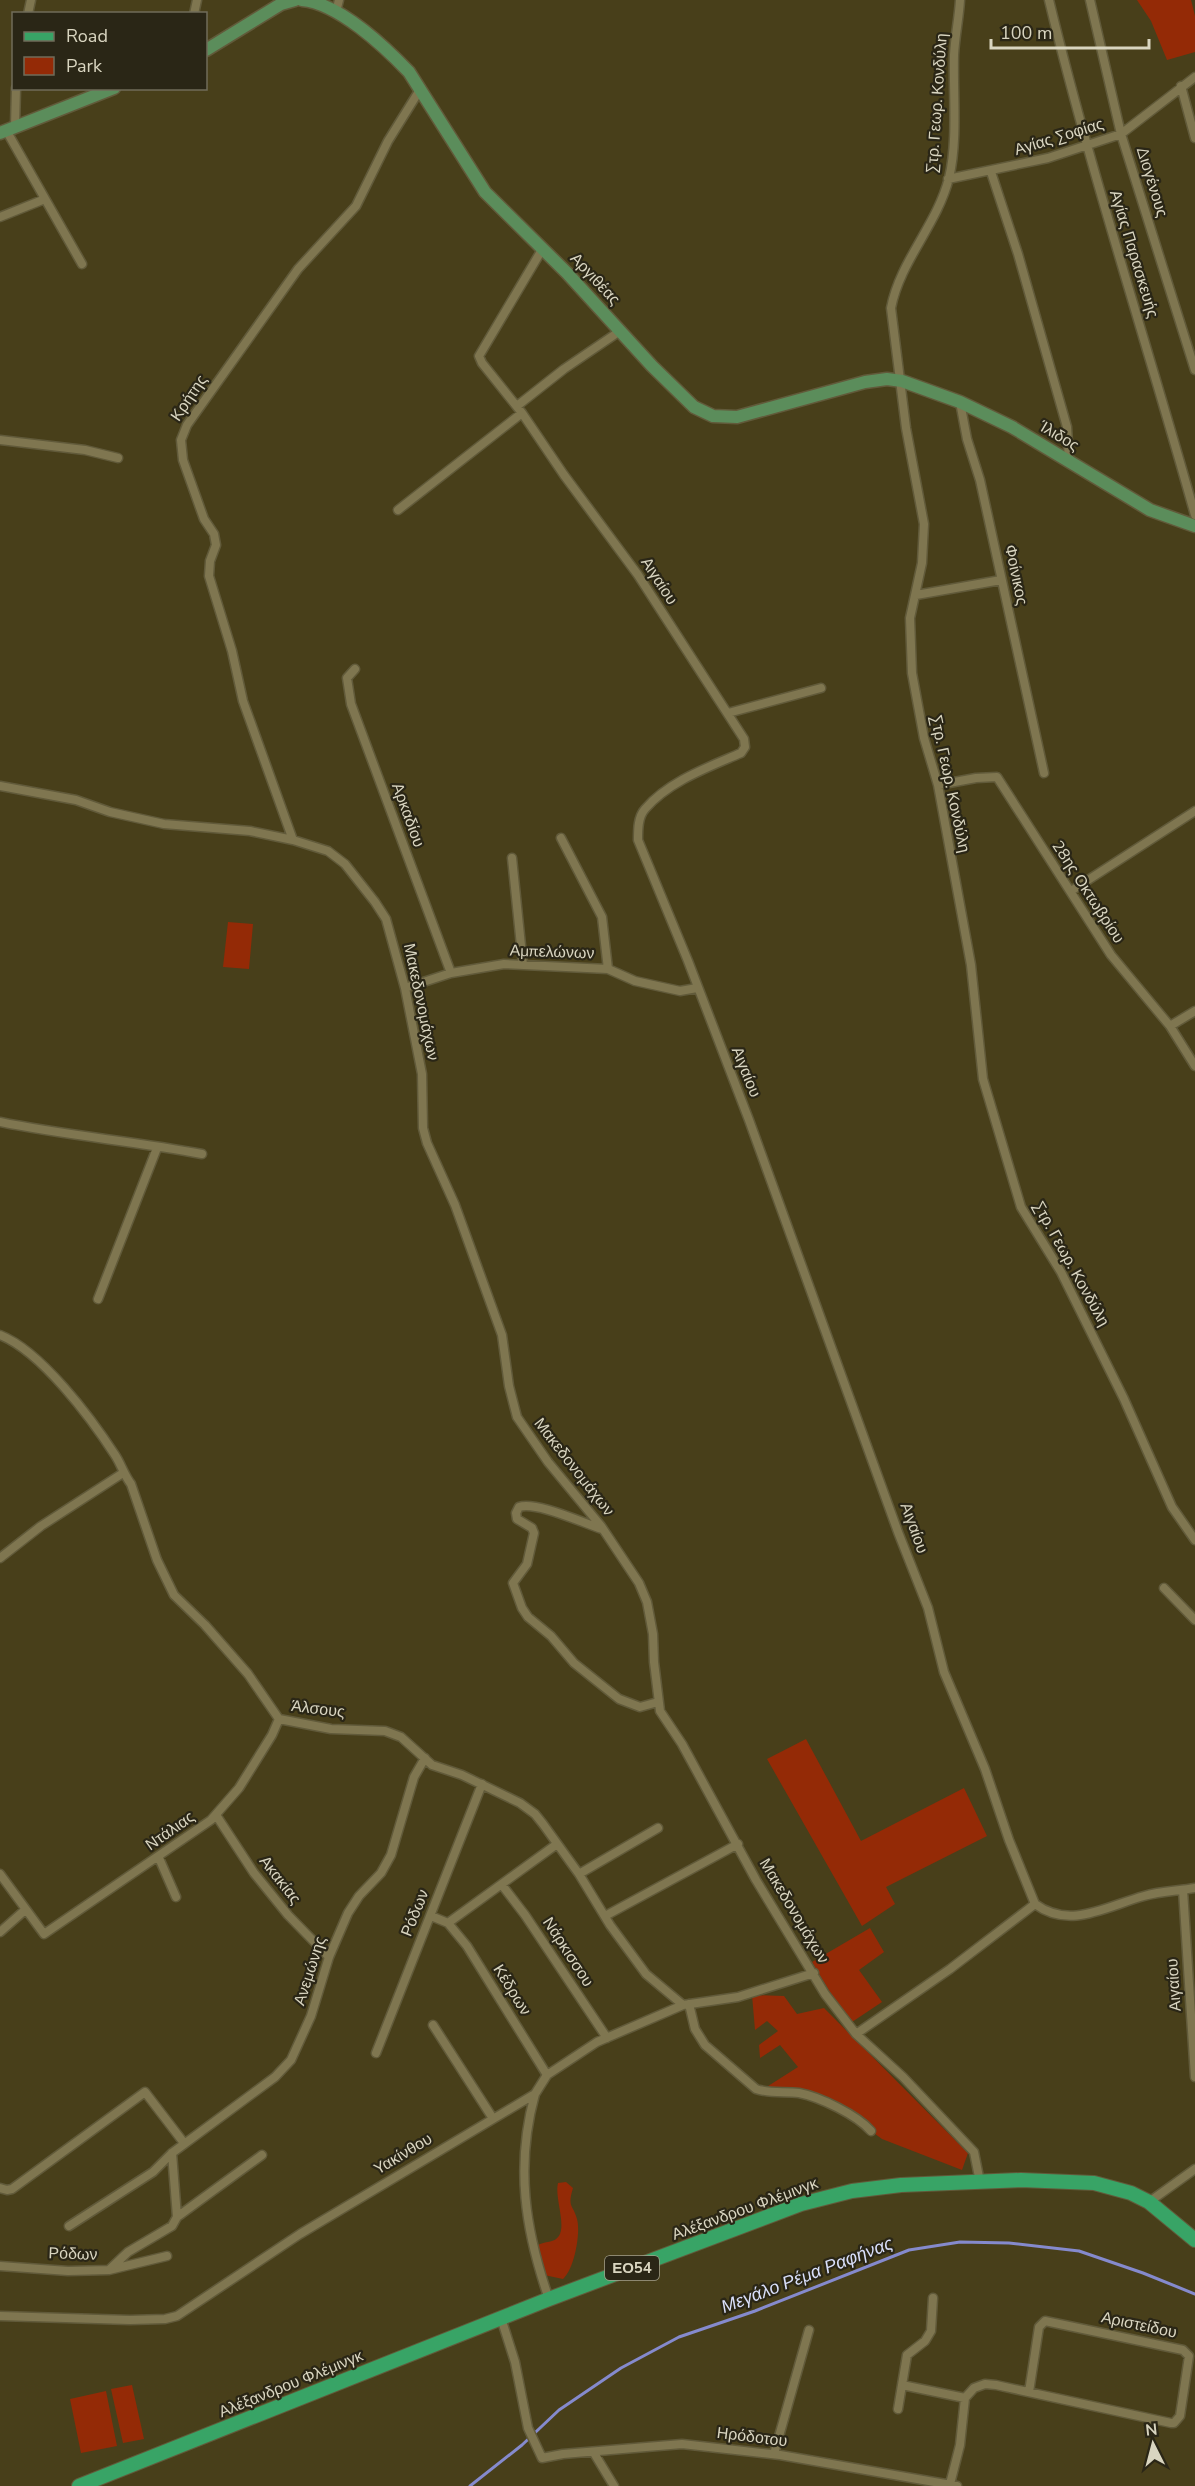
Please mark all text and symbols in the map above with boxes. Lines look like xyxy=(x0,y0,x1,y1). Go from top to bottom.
legend xyxy=(12,12,207,90)
scale bar xyxy=(991,12,1148,50)
text: 100 m xyxy=(1000,21,1052,45)
text: Road xyxy=(66,24,108,48)
street label: Στρ. Γεωρ. Κονδύλη xyxy=(921,32,953,174)
text: Park xyxy=(66,54,103,78)
street label: Αγίας Σοφίας xyxy=(1012,113,1107,161)
street label: Διογένους xyxy=(1131,144,1173,220)
street label: Αγίας Παρασκευής xyxy=(1104,187,1164,321)
street label: Αργιθέας xyxy=(565,248,625,310)
street label: Κρήτης xyxy=(165,370,213,426)
street label: Ίλιδος xyxy=(1034,415,1083,457)
street label: Φοίνικος xyxy=(999,543,1033,607)
street label: Αιγαίου xyxy=(635,553,683,609)
street label: Στρ. Γεωρ. Κονδύλη xyxy=(925,713,975,855)
street label: Αρκαδίου xyxy=(386,780,430,850)
street label: 28ης Οκτωβρίου xyxy=(1047,836,1129,948)
street label: Αμπελώνων xyxy=(509,940,595,964)
street label: Μακεδονομάχων xyxy=(398,941,444,1063)
street label: Αιγαίου xyxy=(726,1043,766,1101)
street label: Στρ. Γεωρ. Κονδύλη xyxy=(1027,1197,1115,1331)
street label: Μακεδονομάχων xyxy=(529,1413,619,1521)
street label: Αιγαίου xyxy=(895,1499,933,1557)
street label: Άλσους xyxy=(290,1695,346,1723)
street label: Ντάλιας xyxy=(141,1806,199,1856)
street label: Ακακίας xyxy=(254,1851,306,1909)
street label: Μακεδονομάχων xyxy=(754,1854,834,1968)
street label: Ρόδων xyxy=(396,1886,434,1940)
street label: Νάρκισσου xyxy=(537,1913,599,1991)
street label: Ανεμώνης xyxy=(288,1933,332,2008)
street label: Αιγαίου xyxy=(1161,1958,1187,2012)
street label: Κέδρων xyxy=(488,1960,536,2020)
street label: Υακίνθου xyxy=(370,2128,436,2180)
street label: Αλέξανδρου Φλέμινγκ xyxy=(669,2172,822,2246)
water label: Μεγάλο Ρέμα Ραφήνας xyxy=(718,2231,897,2319)
street label: Ρόδων xyxy=(48,2242,98,2266)
road number: ΕΟ54 xyxy=(605,2256,659,2280)
street label: Αριστείδου xyxy=(1099,2306,1179,2344)
street label: Αλέξανδρου Φλέμινγκ xyxy=(215,2345,367,2423)
north arrow xyxy=(1123,2414,1183,2474)
text: N xyxy=(1144,2419,1159,2442)
street label: Ηρόδοτου xyxy=(715,2422,789,2452)

